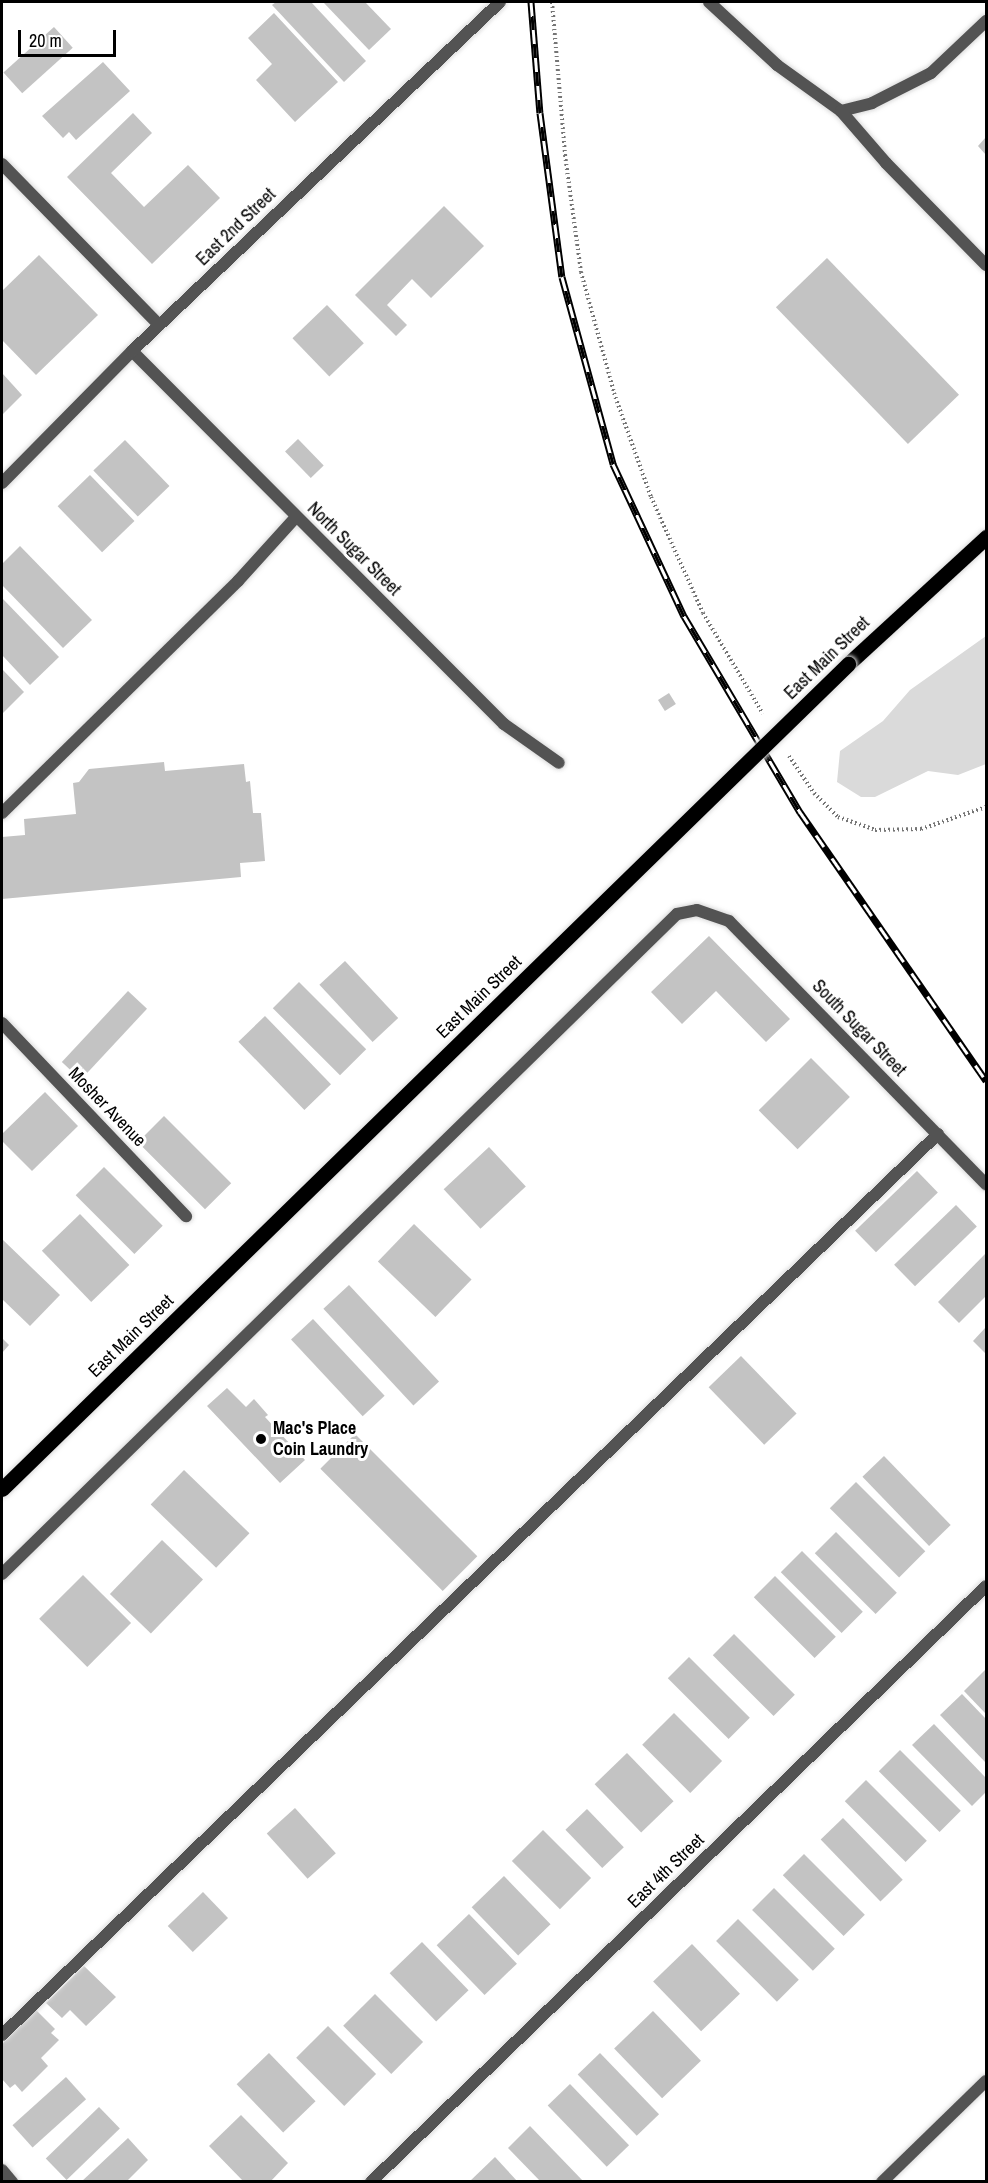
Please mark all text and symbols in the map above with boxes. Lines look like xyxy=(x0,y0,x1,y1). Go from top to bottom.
scale bar xyxy=(21,18,118,56)
text: 20 m xyxy=(29,28,62,53)
street label: East 2nd Street xyxy=(192,184,280,270)
street label: North Sugar Street xyxy=(303,498,405,600)
street label: East Main Street xyxy=(780,612,874,704)
street label: East Main Street xyxy=(432,951,526,1043)
street label: South Sugar Street xyxy=(808,975,910,1081)
street label: Mosher Avenue xyxy=(63,1062,151,1152)
street label: East Main Street xyxy=(84,1290,178,1382)
place label: Mac's Place Coin Laundry xyxy=(273,1418,368,1460)
marker: Mac's Place Coin Laundry xyxy=(254,1432,268,1446)
street label: East 4th Street xyxy=(623,1829,709,1913)

